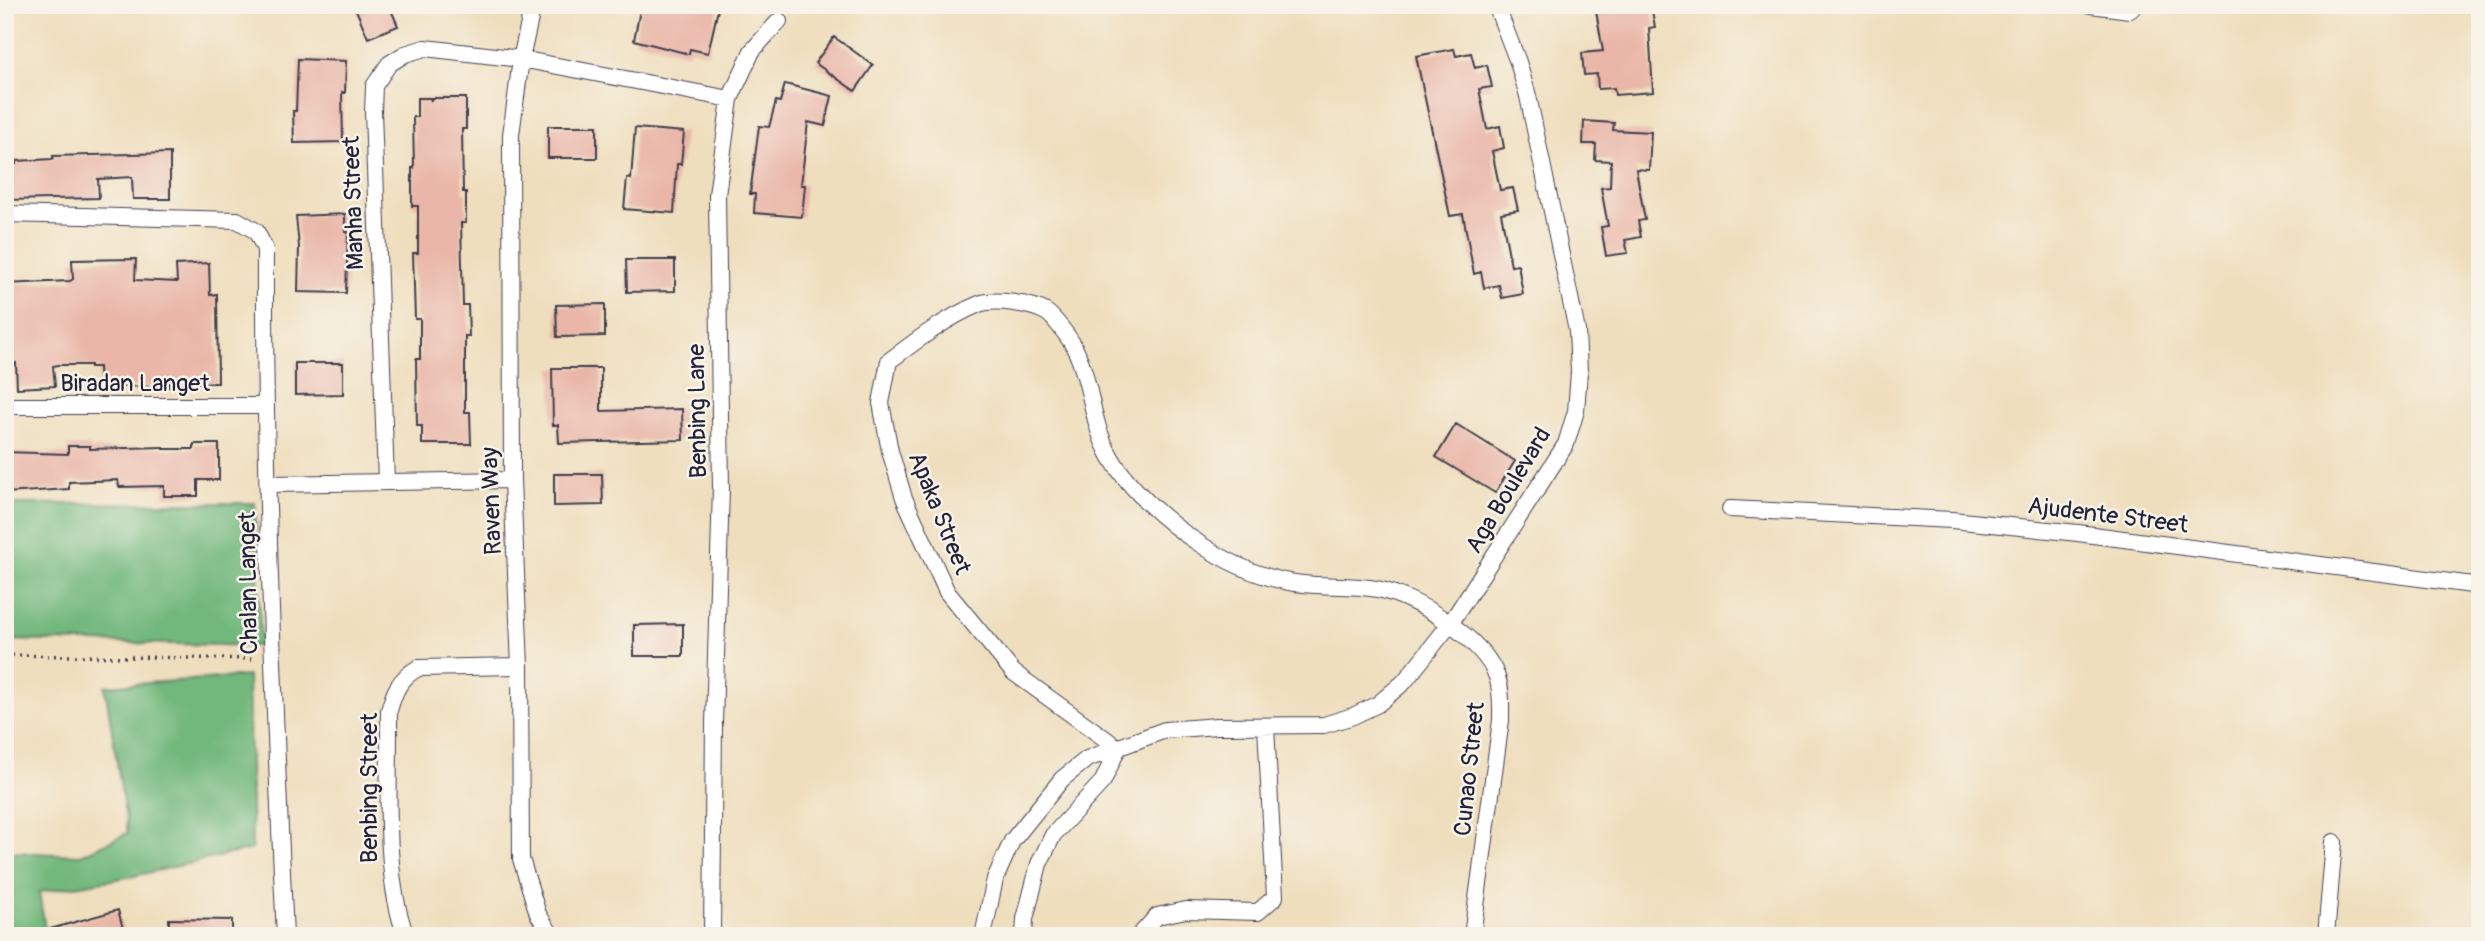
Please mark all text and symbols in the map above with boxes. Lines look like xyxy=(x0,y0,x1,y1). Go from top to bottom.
street label: Manha Street xyxy=(337,135,370,270)
street label: Benbing Lane xyxy=(682,343,713,479)
street label: Biradan Langet xyxy=(60,369,210,398)
street label: Aga Boulevard xyxy=(1459,422,1557,559)
street label: Raven Way xyxy=(475,447,508,555)
street label: Apaka Street xyxy=(902,448,977,579)
street label: Ajudente Street xyxy=(2026,491,2190,540)
street label: Chalan Langet xyxy=(233,511,264,655)
street label: Cunao Street xyxy=(1448,700,1491,838)
street label: Benbing Street xyxy=(355,713,384,863)

